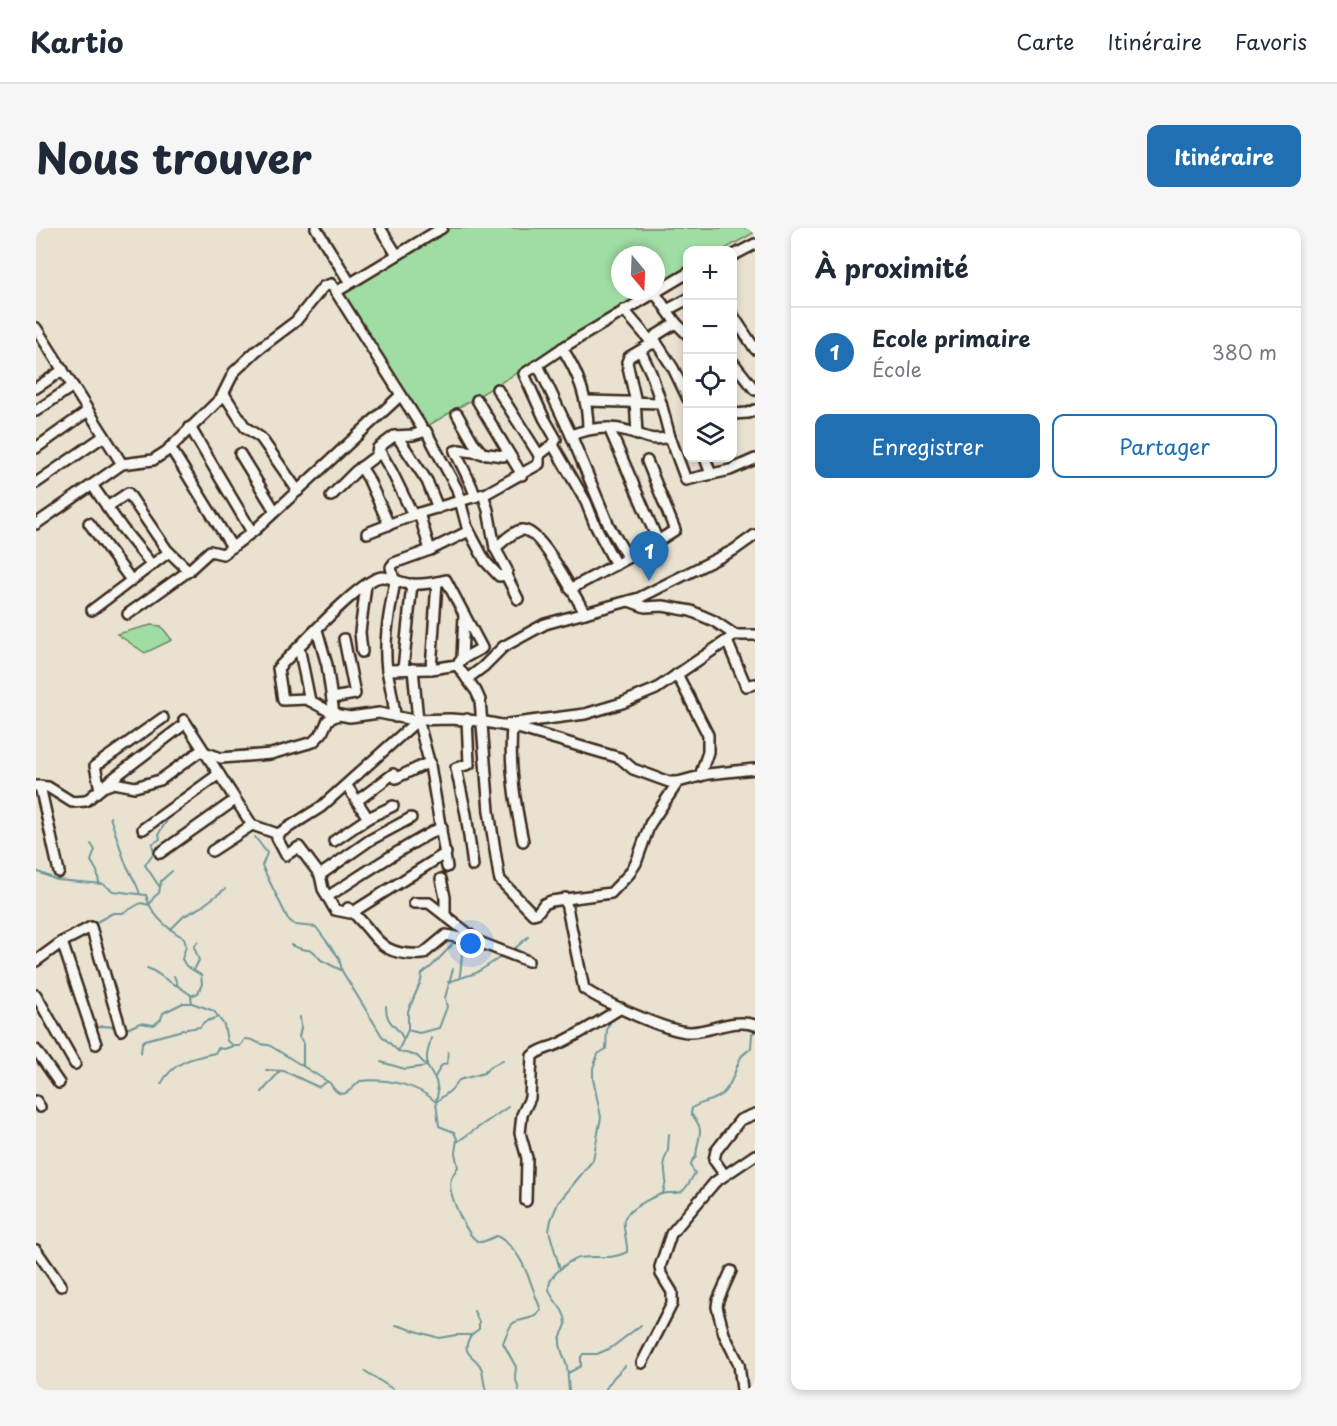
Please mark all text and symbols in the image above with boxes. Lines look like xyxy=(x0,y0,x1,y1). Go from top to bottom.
text: Kartio xyxy=(30,20,124,63)
text: Carte xyxy=(1016,25,1075,57)
text: Itinéraire xyxy=(1108,25,1202,57)
text: Favoris xyxy=(1235,25,1307,57)
text: Nous trouver xyxy=(36,125,312,188)
button: Itinéraire xyxy=(1147,125,1301,187)
north arrow xyxy=(611,246,665,300)
map controls xyxy=(683,246,737,462)
button: + xyxy=(683,246,737,300)
text: À proximité xyxy=(815,248,969,287)
button: − xyxy=(683,300,737,354)
text: Ecole primaire xyxy=(872,321,1030,354)
text: 1 xyxy=(830,337,839,367)
text: 380 m xyxy=(1211,337,1277,367)
button: locate xyxy=(683,354,737,408)
text: École xyxy=(872,354,922,384)
button: layers xyxy=(683,408,737,462)
button: Enregistrer xyxy=(815,414,1040,478)
button: Partager xyxy=(1052,414,1277,478)
pin: 1 xyxy=(630,532,668,581)
your location xyxy=(456,929,485,958)

